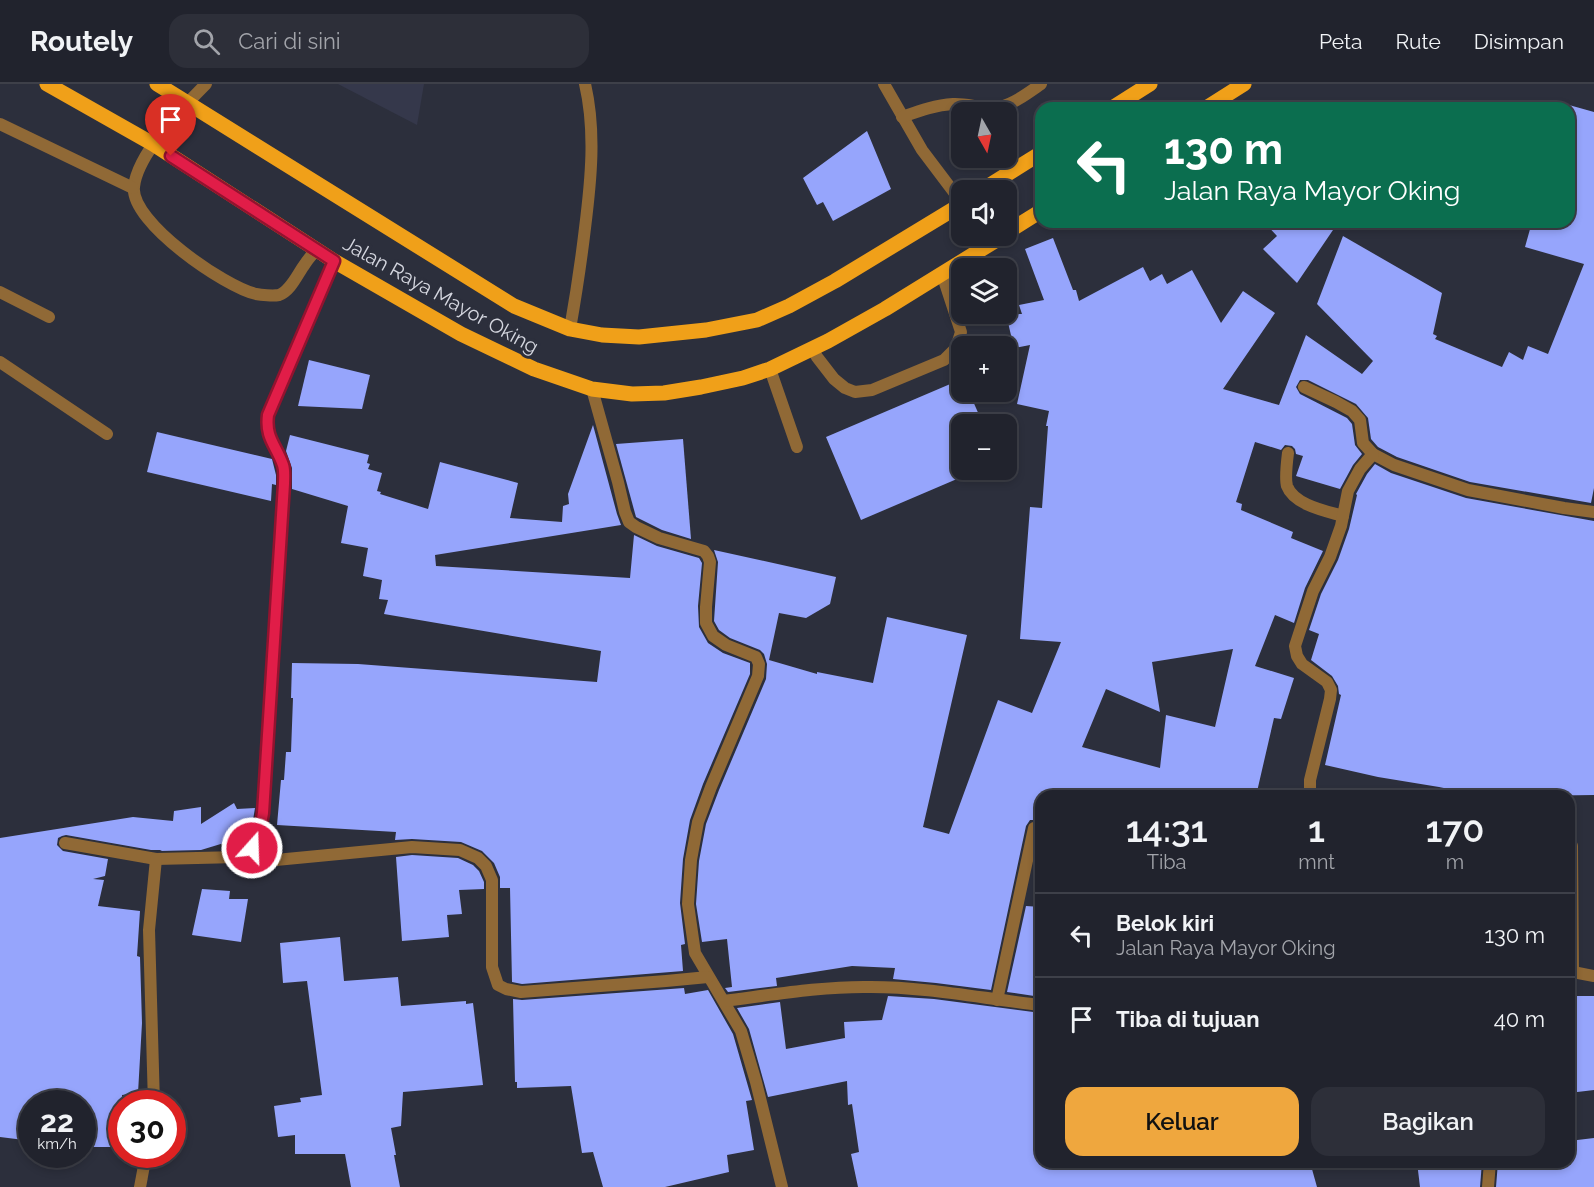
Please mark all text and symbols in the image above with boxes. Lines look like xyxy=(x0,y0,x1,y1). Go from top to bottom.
search box xyxy=(169,14,589,68)
text: Routely xyxy=(30,25,133,58)
icon: search xyxy=(190,25,223,58)
text: Cari di sini xyxy=(238,28,341,54)
text: Peta xyxy=(1319,29,1363,54)
text: Rute xyxy=(1396,29,1441,54)
text: Disimpan xyxy=(1474,29,1564,54)
pin xyxy=(145,94,196,156)
north arrow xyxy=(951,102,1017,168)
map controls xyxy=(951,102,1017,480)
icon: arrive xyxy=(154,103,187,136)
text: 130 m xyxy=(1164,125,1283,174)
icon: left xyxy=(1065,126,1143,204)
text: Jalan Raya Mayor Oking xyxy=(1164,175,1460,206)
button: sound xyxy=(951,180,1017,246)
street label: Jalan Raya Mayor Oking xyxy=(339,231,543,359)
button: layers xyxy=(951,258,1017,324)
button: + xyxy=(951,336,1017,402)
button: − xyxy=(951,414,1017,480)
text: 14:31 xyxy=(1126,808,1208,850)
text: 1 xyxy=(1308,808,1325,850)
text: 170 xyxy=(1426,808,1484,850)
position arrow xyxy=(220,816,284,880)
text: Tiba xyxy=(1147,850,1187,874)
text: mnt xyxy=(1298,850,1335,874)
text: m xyxy=(1446,850,1464,874)
text: Belok kiri xyxy=(1116,910,1214,936)
icon: left xyxy=(1065,919,1098,952)
text: 130 m xyxy=(1485,922,1545,948)
text: Jalan Raya Mayor Oking xyxy=(1116,936,1336,960)
icon: arrive xyxy=(1065,1003,1098,1036)
text: Tiba di tujuan xyxy=(1116,1006,1259,1032)
text: 40 m xyxy=(1494,1006,1545,1032)
button: Keluar xyxy=(1065,1087,1299,1156)
button: Bagikan xyxy=(1311,1087,1545,1156)
speed limit sign: 30 xyxy=(108,1090,186,1168)
text: 22 xyxy=(40,1104,74,1139)
text: km/h xyxy=(37,1135,77,1153)

